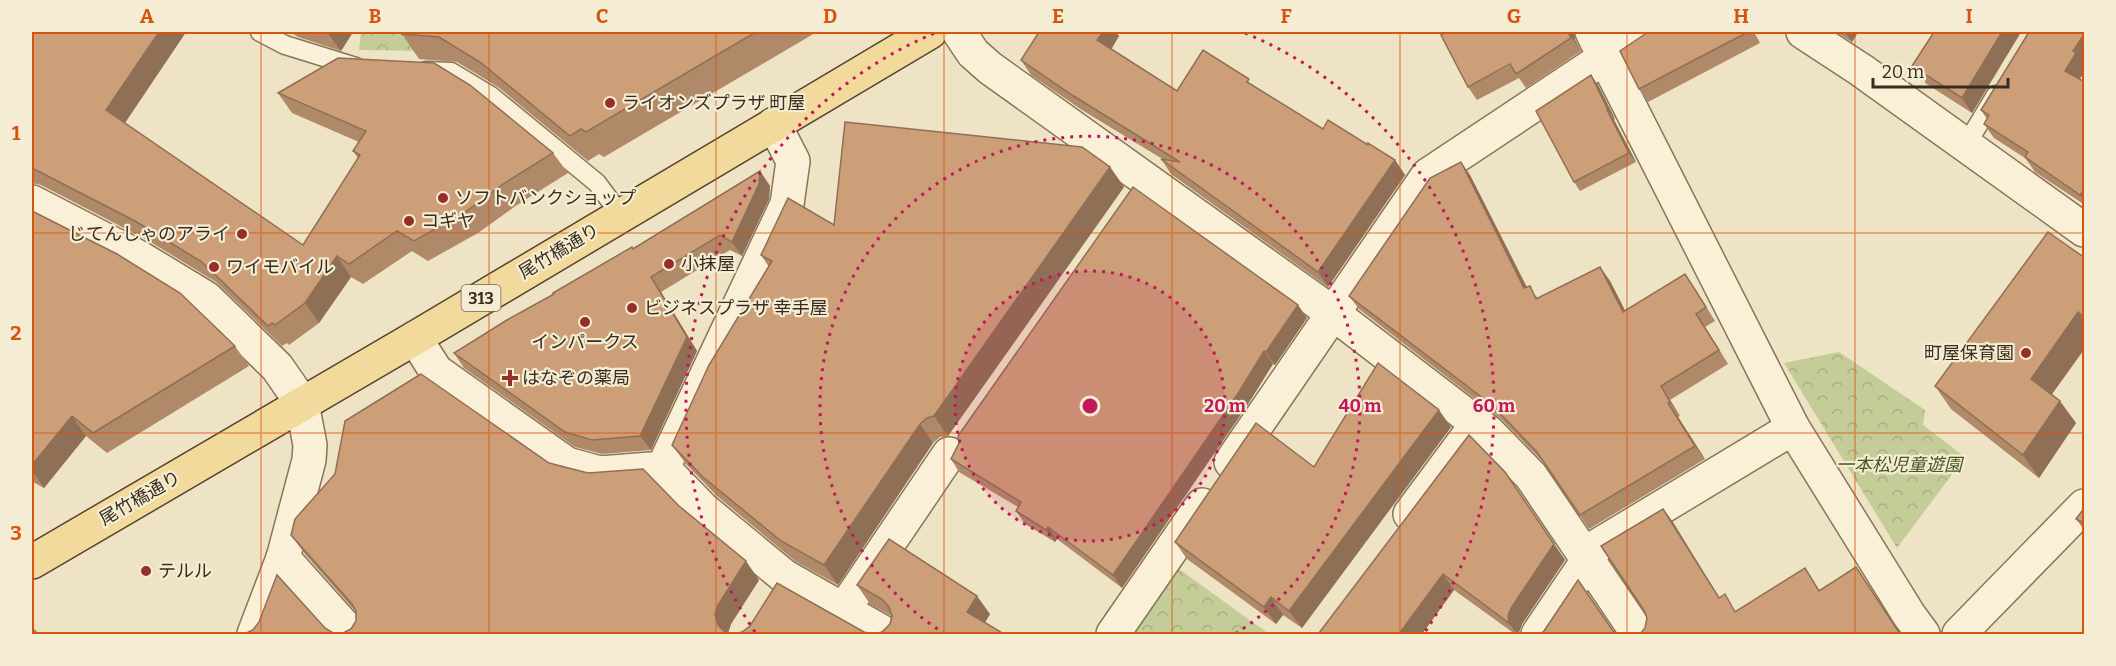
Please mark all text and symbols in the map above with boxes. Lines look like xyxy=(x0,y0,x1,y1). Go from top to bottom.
text: A xyxy=(140,4,155,28)
text: B xyxy=(369,4,382,28)
text: C xyxy=(596,4,608,28)
text: D xyxy=(823,4,837,28)
text: E xyxy=(1052,4,1064,28)
text: F xyxy=(1280,4,1292,28)
text: G xyxy=(1507,4,1521,28)
text: H xyxy=(1733,4,1749,28)
text: I xyxy=(1965,4,1973,28)
scale bar xyxy=(1873,51,2008,89)
text: 20 m xyxy=(1882,61,1924,83)
place label: ライオンズプラザ 町屋 xyxy=(622,92,805,114)
marker: ライオンズプラザ 町屋 xyxy=(603,96,617,110)
text: 1 xyxy=(12,121,21,145)
place label: ソフトバンクショップ xyxy=(455,187,636,209)
marker: ソフトバンクショップ xyxy=(436,191,450,205)
place label: コギヤ xyxy=(421,210,475,232)
marker: コギヤ xyxy=(402,214,416,228)
street label: 尾竹橋通り xyxy=(515,218,603,284)
place label: じてんしゃのアライ xyxy=(68,223,230,245)
marker: じてんしゃのアライ xyxy=(235,227,249,241)
place label: 小抹屋 xyxy=(681,253,735,275)
place label: ワイモバイル xyxy=(226,256,334,278)
marker: 小抹屋 xyxy=(662,257,676,271)
marker: ワイモバイル xyxy=(207,260,221,274)
road number: 313 xyxy=(462,285,500,311)
place label: ビジネスプラザ 幸手屋 xyxy=(644,297,828,319)
marker: ビジネスプラザ 幸手屋 xyxy=(625,301,639,315)
marker: インパークス xyxy=(578,315,592,329)
text: 2 xyxy=(10,321,22,345)
place label: インパークス xyxy=(531,331,639,353)
place label: 町屋保育園 xyxy=(1924,342,2014,364)
marker: 町屋保育園 xyxy=(2019,346,2033,360)
place label: はなぞの薬局 xyxy=(522,367,630,389)
marker: はなぞの薬局 xyxy=(503,371,517,385)
text: 20 m xyxy=(1204,395,1246,417)
text: 40 m xyxy=(1339,395,1381,417)
text: 60 m xyxy=(1473,395,1515,417)
centre of rings xyxy=(1080,396,1100,416)
park label: 一本松児童遊園 xyxy=(1836,454,1965,476)
street label: 尾竹橋通り xyxy=(96,466,184,530)
text: 3 xyxy=(10,521,22,545)
place label: テルル xyxy=(158,560,212,582)
marker: テルル xyxy=(139,564,153,578)

